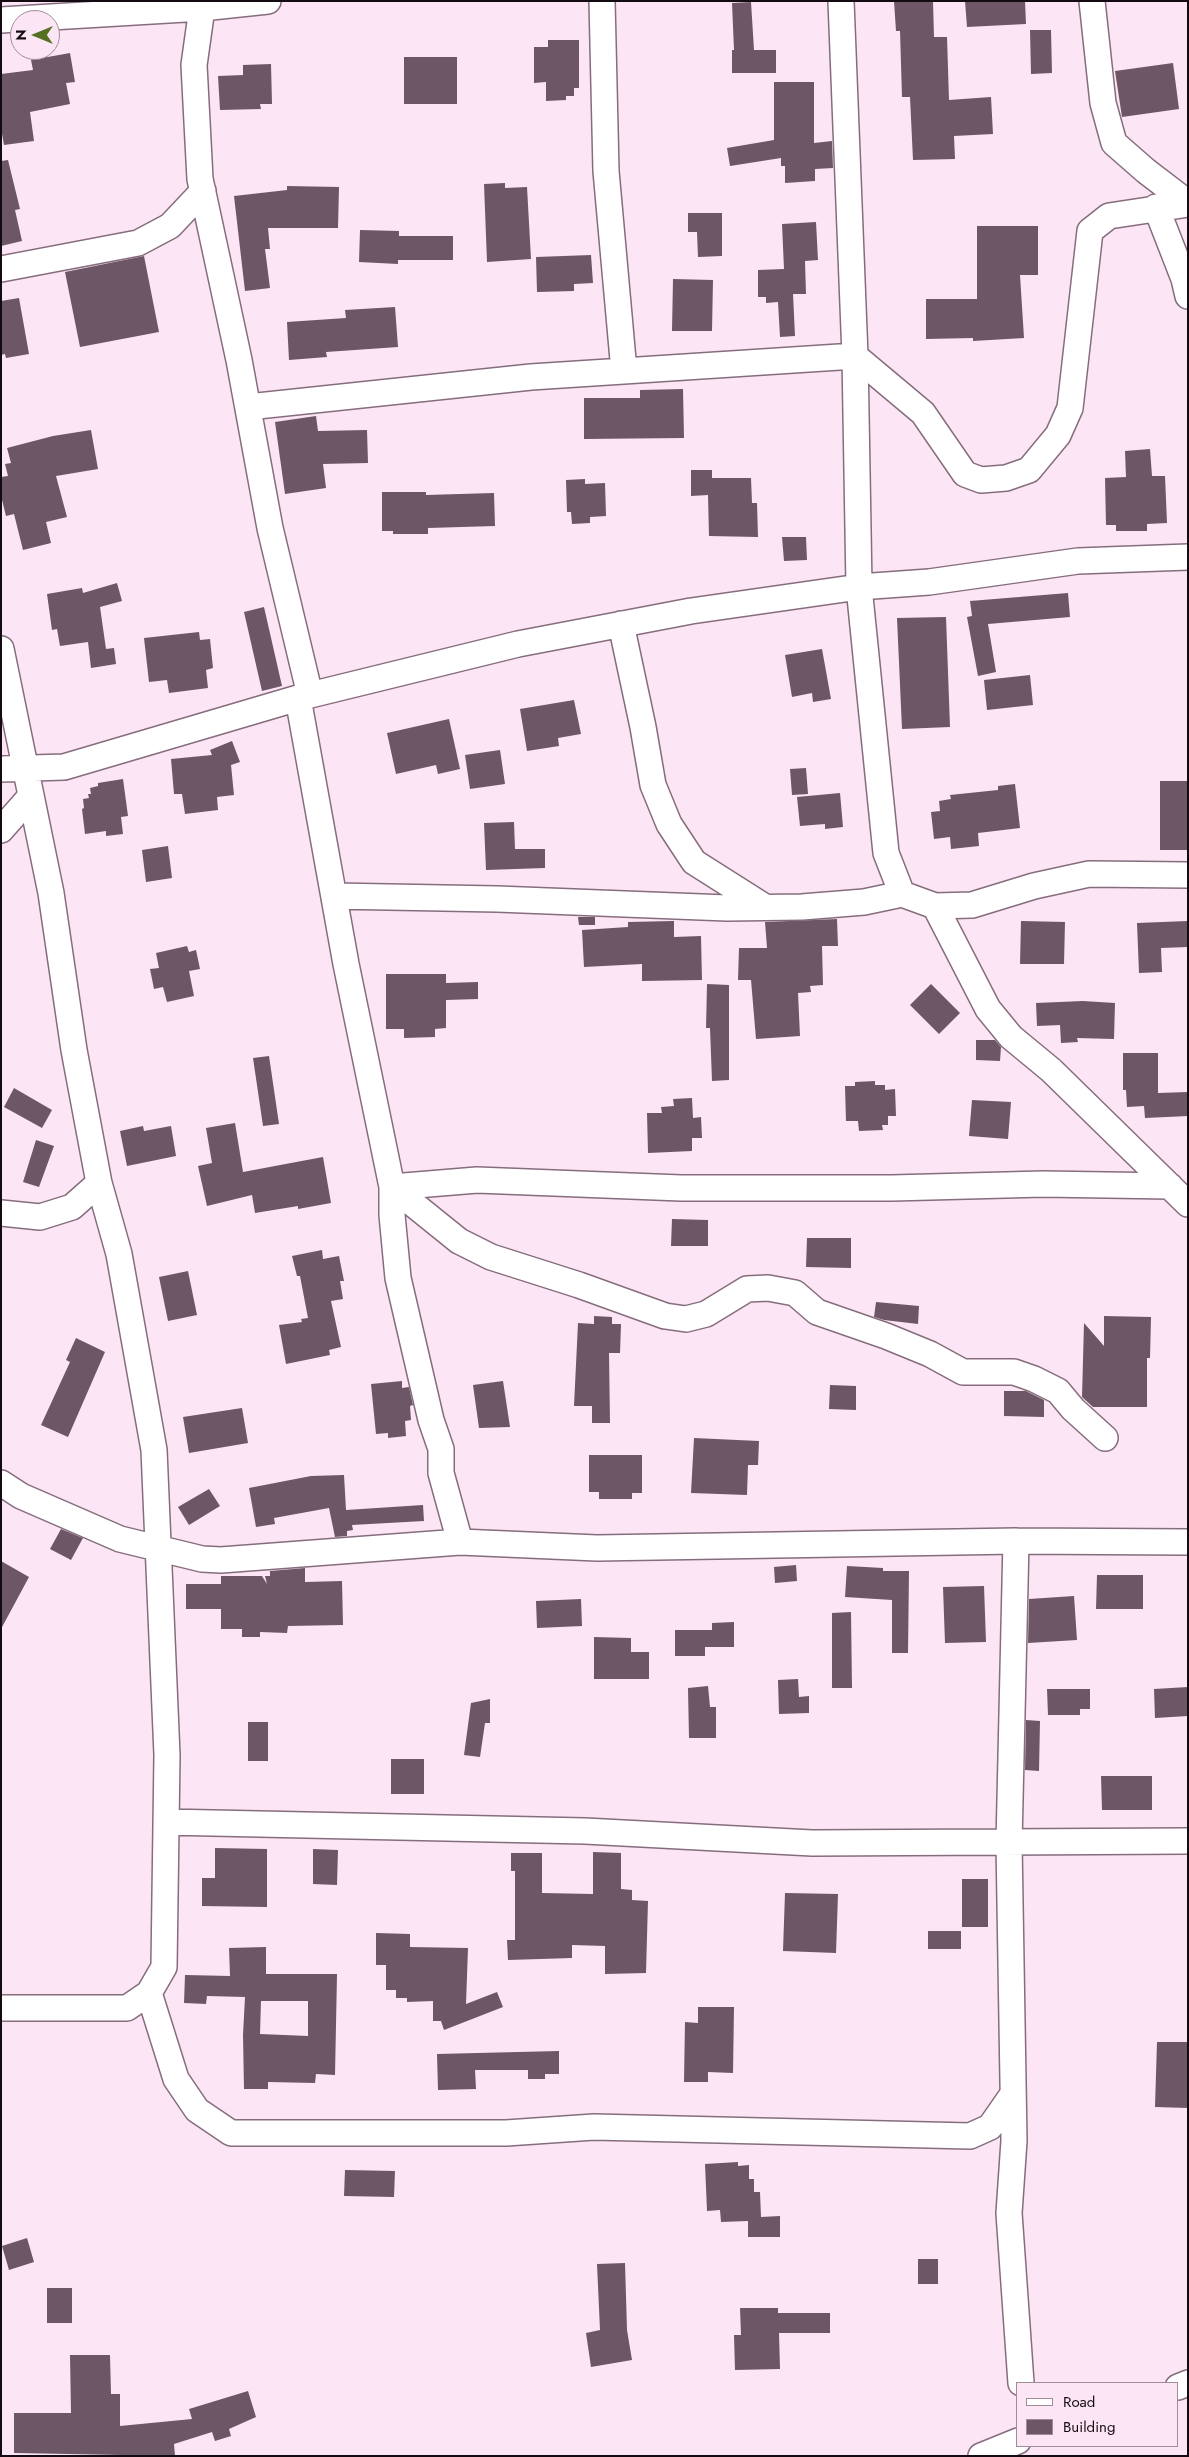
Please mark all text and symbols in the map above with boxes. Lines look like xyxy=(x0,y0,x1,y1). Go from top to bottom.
north arrow xyxy=(10,10,60,60)
text: N xyxy=(11,29,31,41)
legend xyxy=(1016,2382,1179,2447)
text: Road xyxy=(1063,2391,1095,2413)
text: Building xyxy=(1063,2416,1115,2438)

